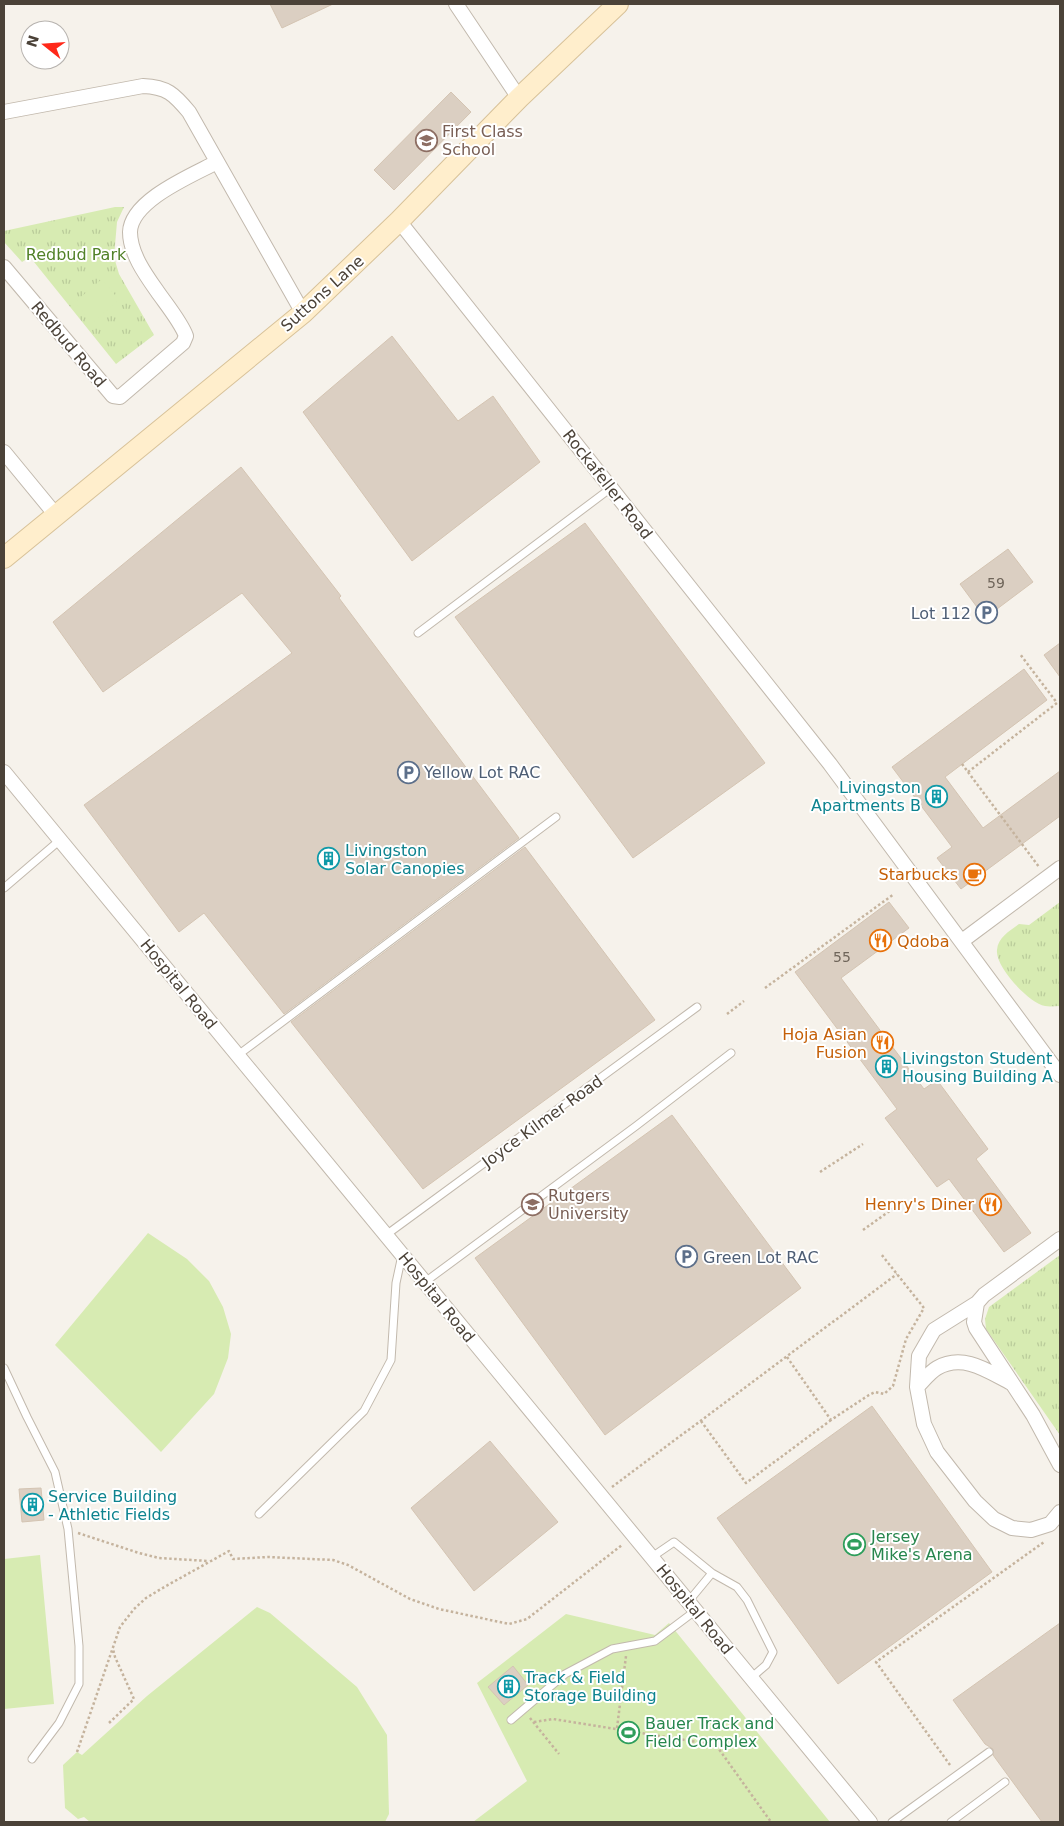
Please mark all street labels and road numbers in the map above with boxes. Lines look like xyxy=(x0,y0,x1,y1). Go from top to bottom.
street label: Suttons Lane xyxy=(277,251,368,336)
street label: Redbud Road xyxy=(27,298,110,391)
street label: Rockafeller Road xyxy=(559,426,656,543)
street label: Hospital Road xyxy=(136,935,221,1033)
street label: Joyce Kilmer Road xyxy=(478,1071,606,1172)
street label: Hospital Road xyxy=(394,1248,479,1346)
street label: Hospital Road xyxy=(652,1560,737,1658)

